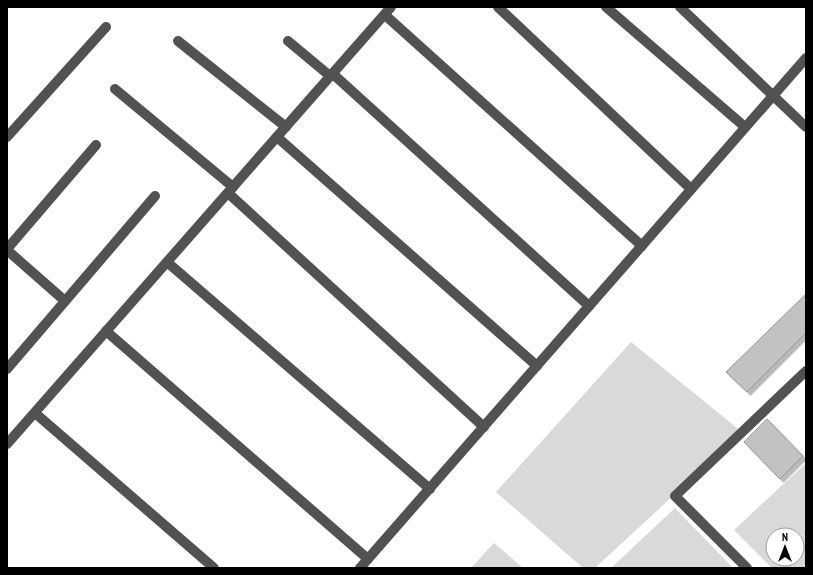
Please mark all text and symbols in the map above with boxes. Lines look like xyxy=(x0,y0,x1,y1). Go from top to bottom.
north arrow xyxy=(765,527,805,567)
text: N xyxy=(782,530,788,544)

